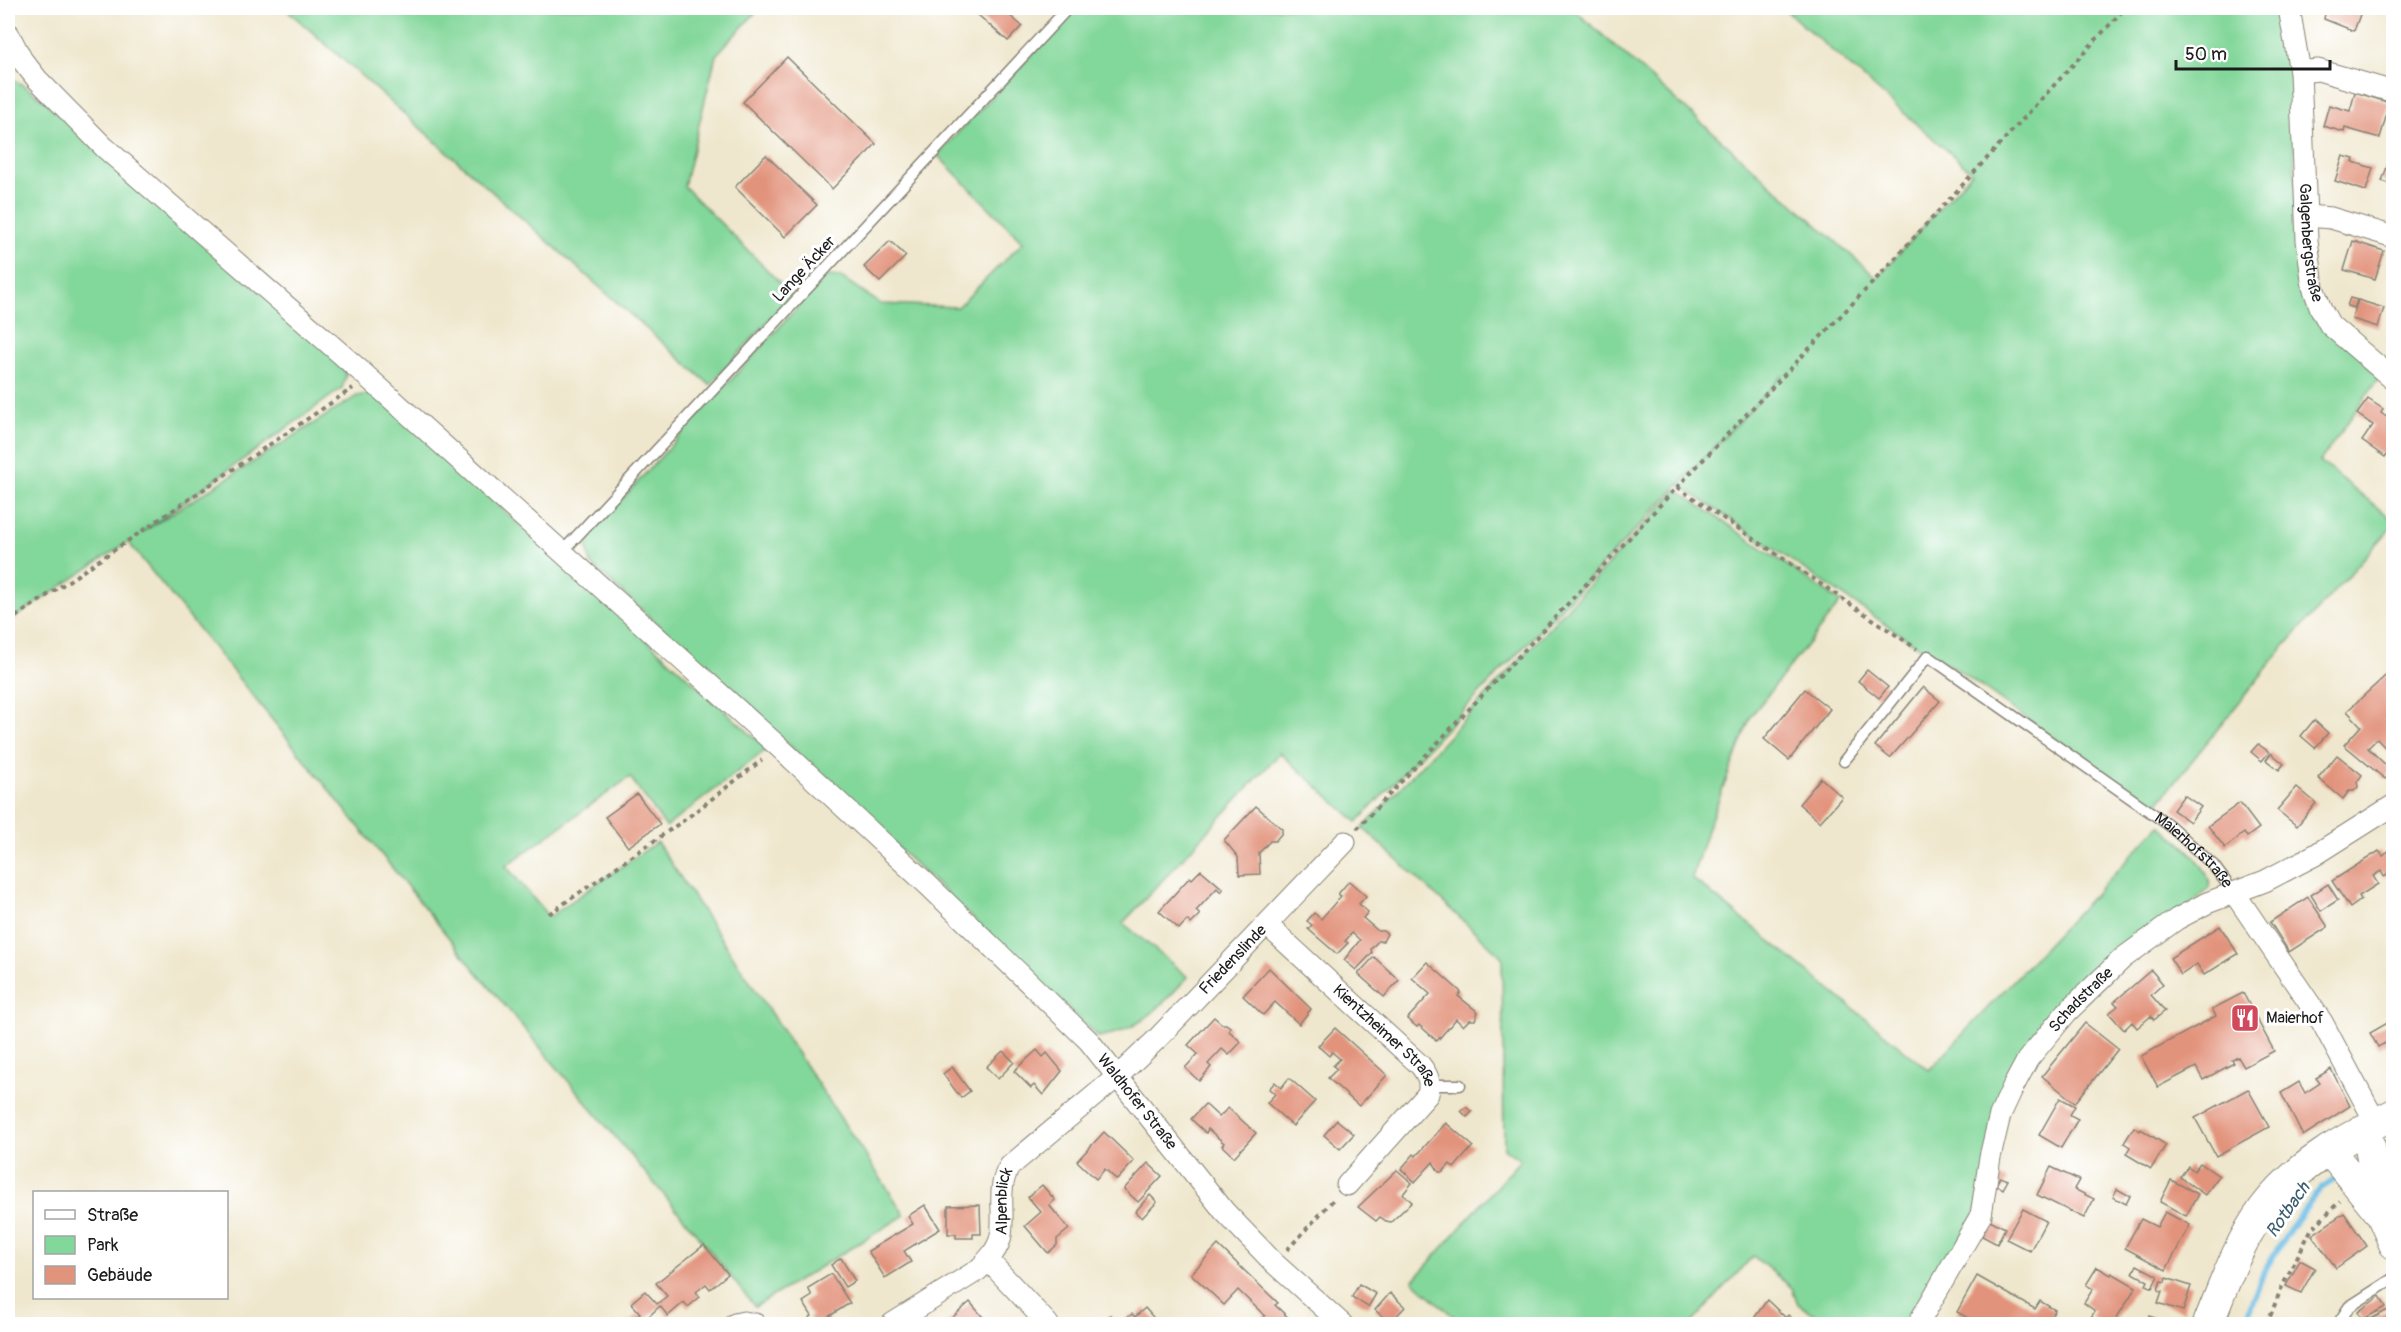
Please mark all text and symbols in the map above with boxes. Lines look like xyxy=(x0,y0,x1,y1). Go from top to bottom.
scale bar xyxy=(2176,33,2330,71)
text: 50 m xyxy=(2185,43,2227,66)
street label: Galgenbergstraße xyxy=(2295,183,2328,305)
street label: Lange Äcker xyxy=(768,231,840,306)
street label: Maierhofstraße xyxy=(2151,808,2237,892)
street label: Friedenslinde xyxy=(1195,920,1271,999)
street label: Schadstraße xyxy=(2044,963,2117,1036)
street label: Kientzheimer Straße xyxy=(1329,980,1439,1088)
restaurant icon: Maierhof xyxy=(2229,1002,2261,1034)
place label: Maierhof xyxy=(2266,1008,2325,1028)
street label: Waldhofer Straße xyxy=(1093,1050,1182,1154)
street label: Alpenblick xyxy=(991,1164,1017,1236)
water label: Rotbach xyxy=(2261,1177,2316,1242)
legend xyxy=(33,1191,228,1299)
text: Straße xyxy=(87,1204,138,1227)
text: Park xyxy=(87,1234,119,1257)
text: Gebäude xyxy=(87,1264,152,1287)

